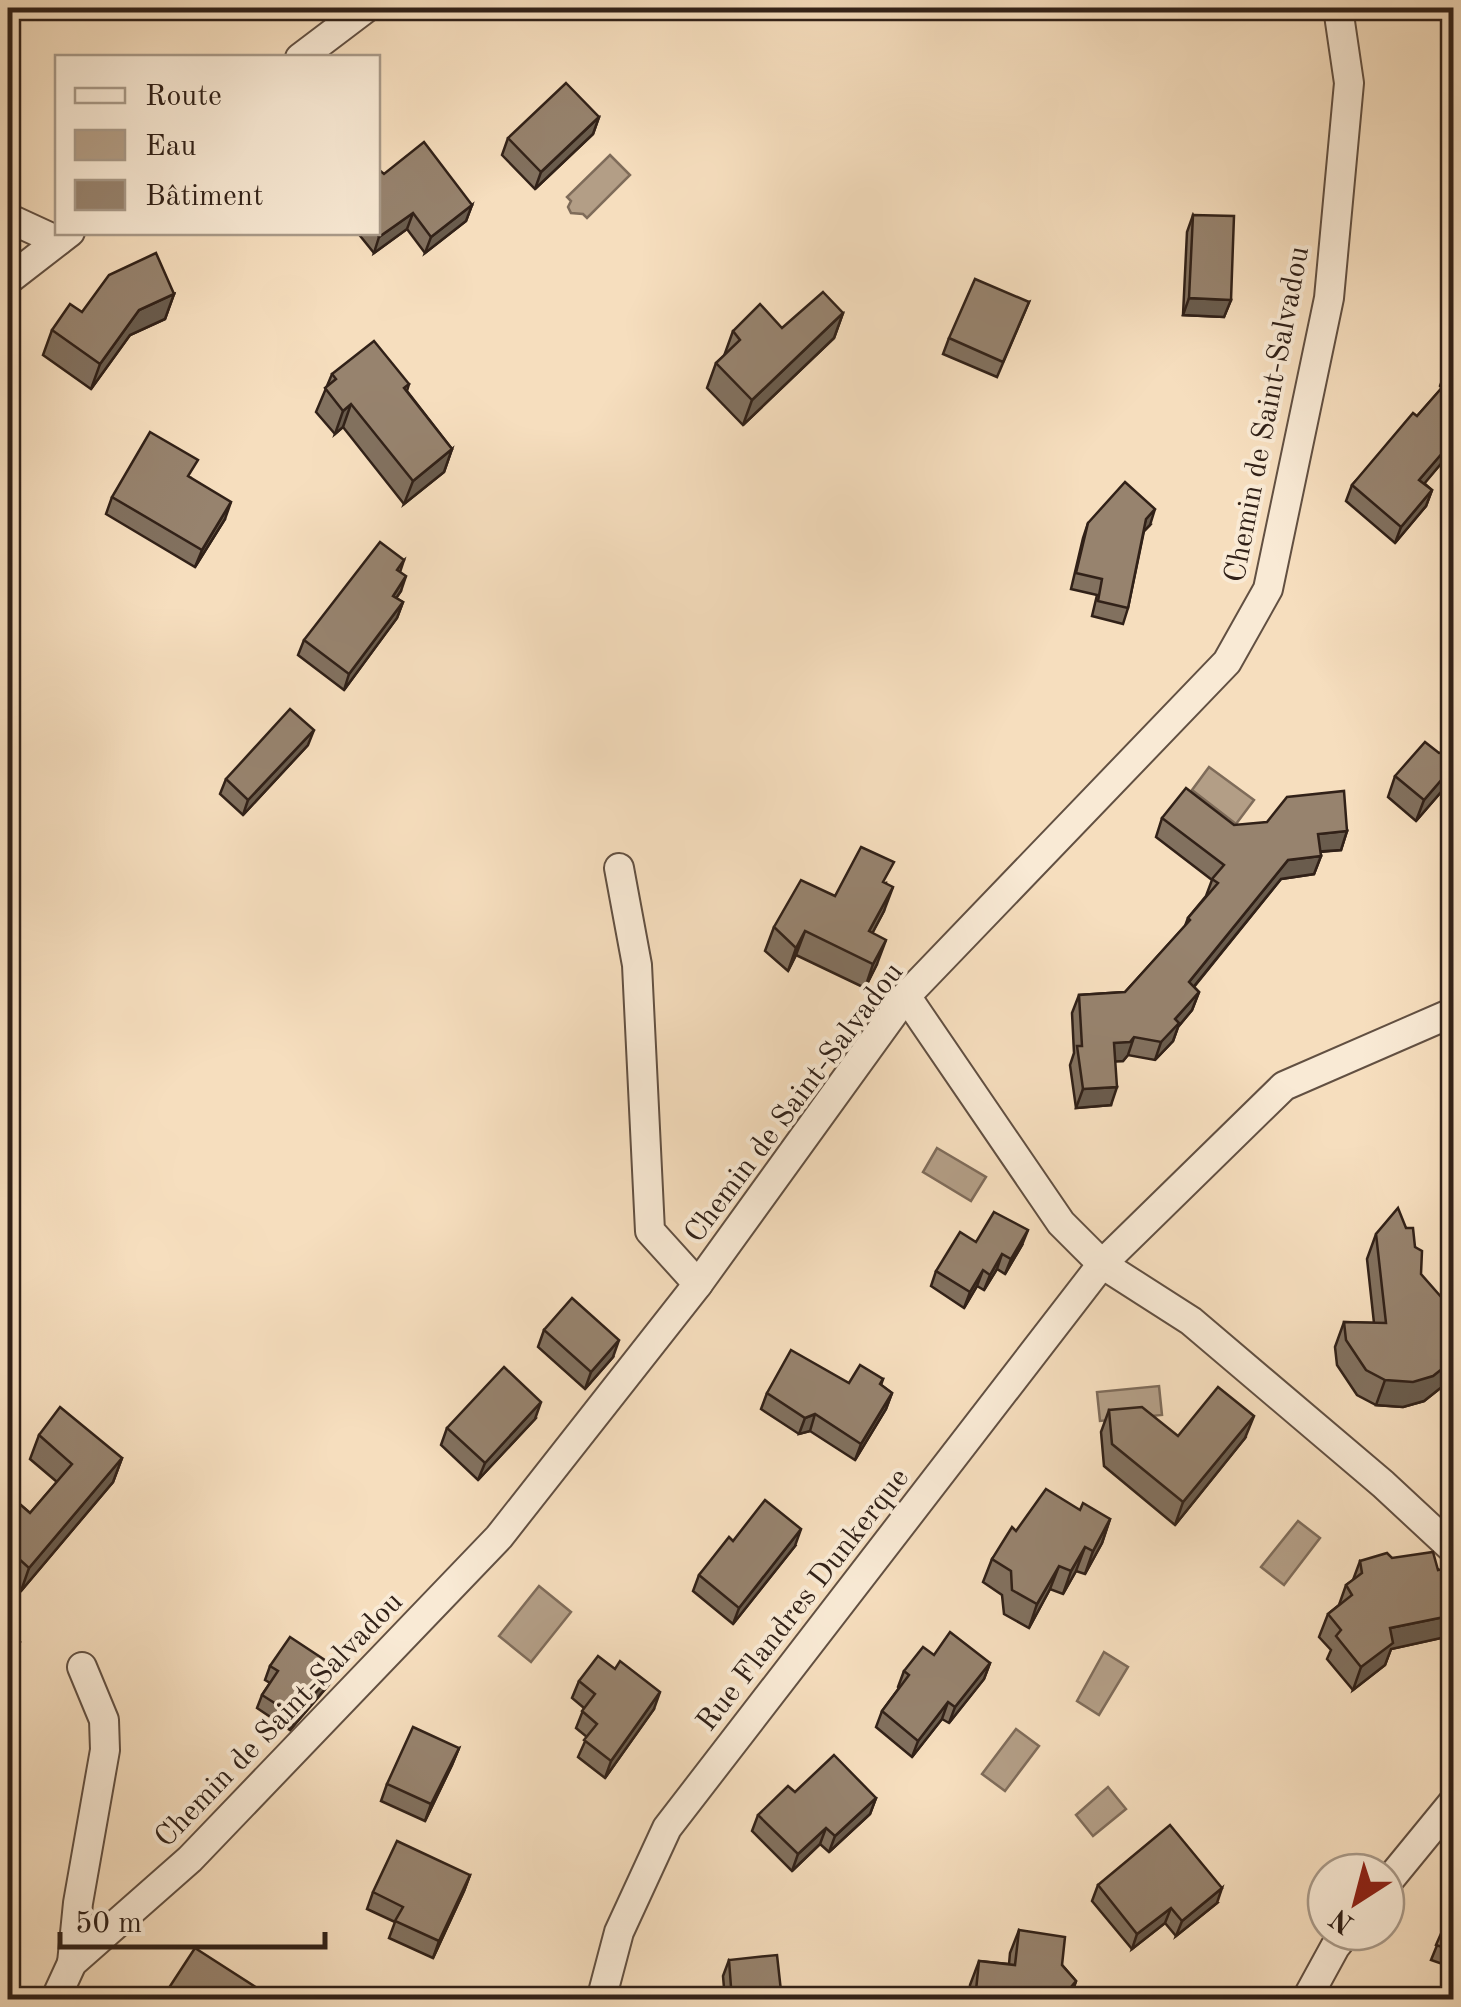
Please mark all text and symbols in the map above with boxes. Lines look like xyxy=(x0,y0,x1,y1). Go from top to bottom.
legend xyxy=(55,55,380,235)
text: Route xyxy=(145,82,222,112)
text: Eau xyxy=(145,132,197,162)
text: Bâtiment xyxy=(145,182,263,212)
street label: Chemin de Saint-Salvadou xyxy=(1221,244,1315,585)
street label: Chemin de Saint-Salvadou xyxy=(680,958,909,1249)
street label: Rue Flandres Dunkerque xyxy=(692,1463,915,1737)
street label: Chemin de Saint-Salvadou xyxy=(150,1587,409,1854)
north arrow xyxy=(1306,1852,1406,1952)
scale bar xyxy=(60,1887,325,1949)
text: N xyxy=(1326,1902,1360,1937)
text: 50 m xyxy=(75,1909,142,1939)

